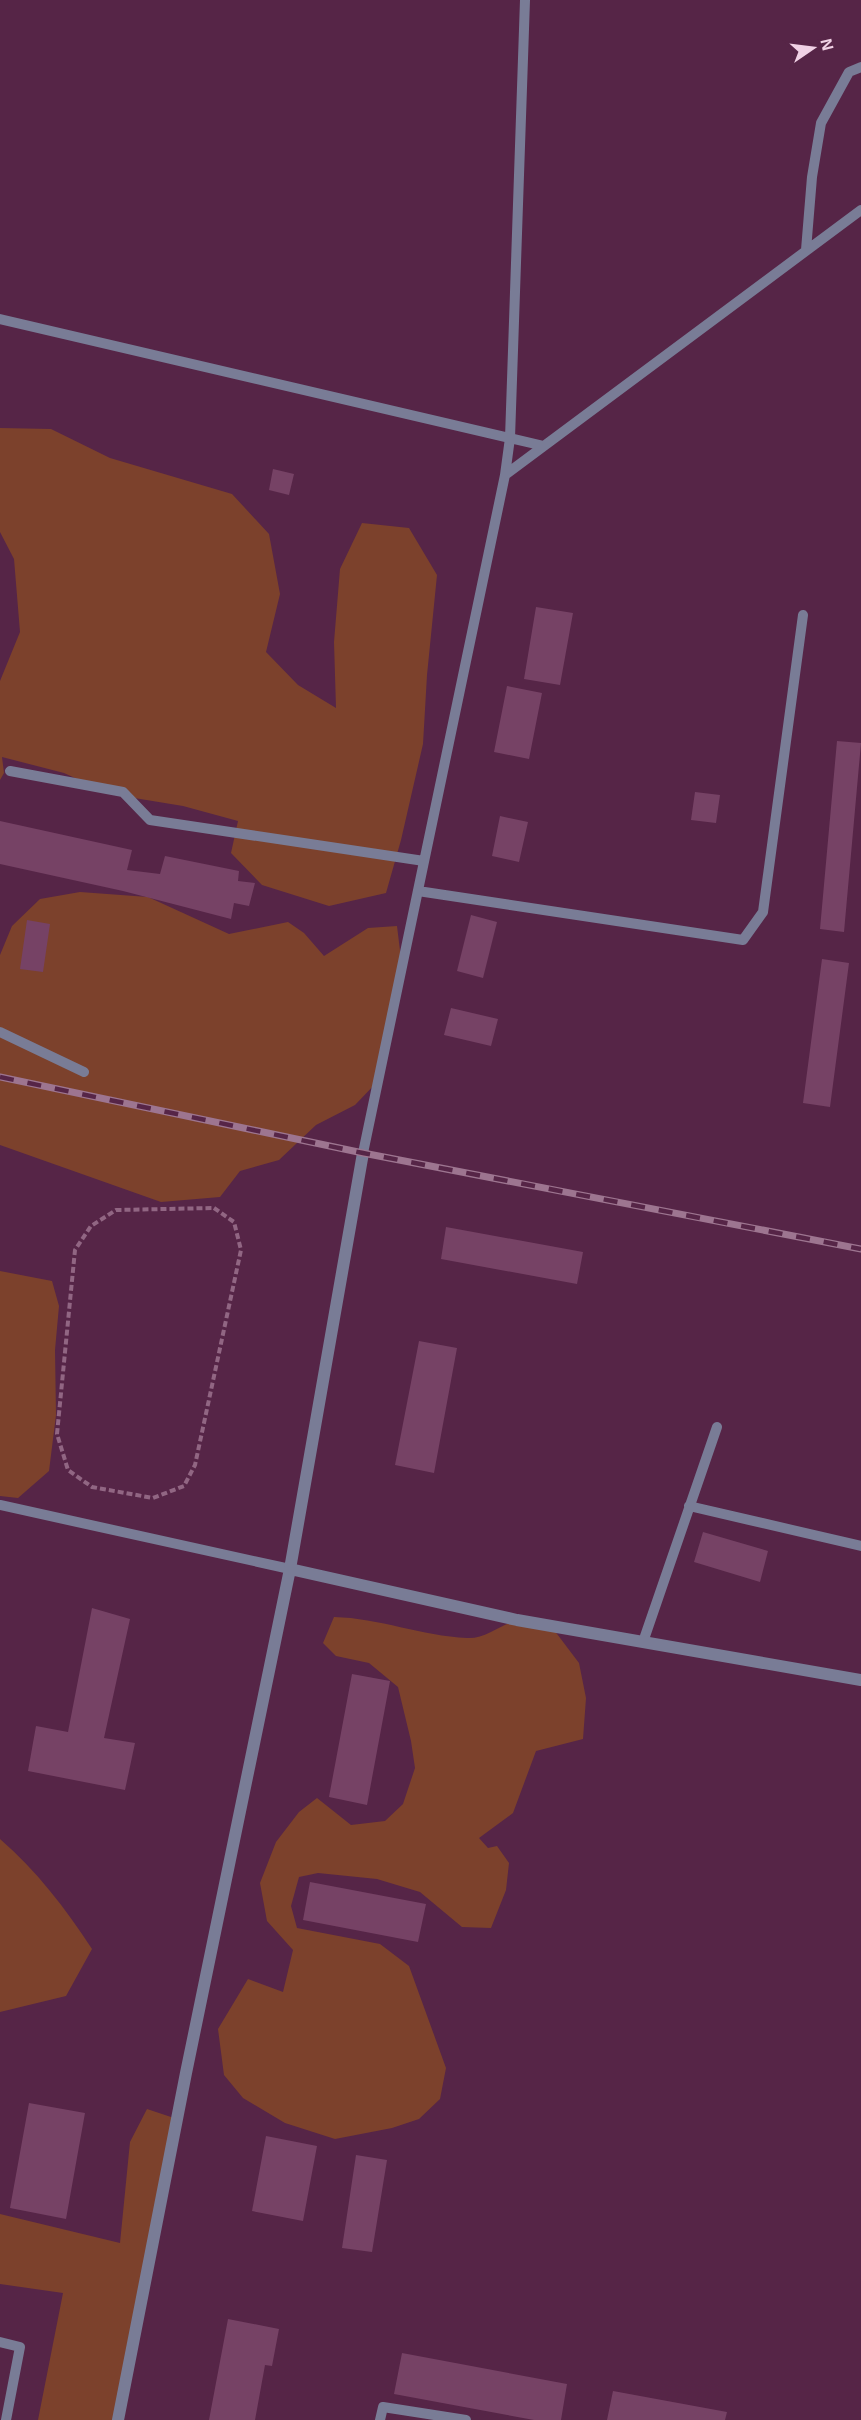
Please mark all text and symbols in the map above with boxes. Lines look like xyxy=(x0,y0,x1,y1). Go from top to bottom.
north arrow xyxy=(783,18,843,78)
text: N xyxy=(817,37,837,52)

